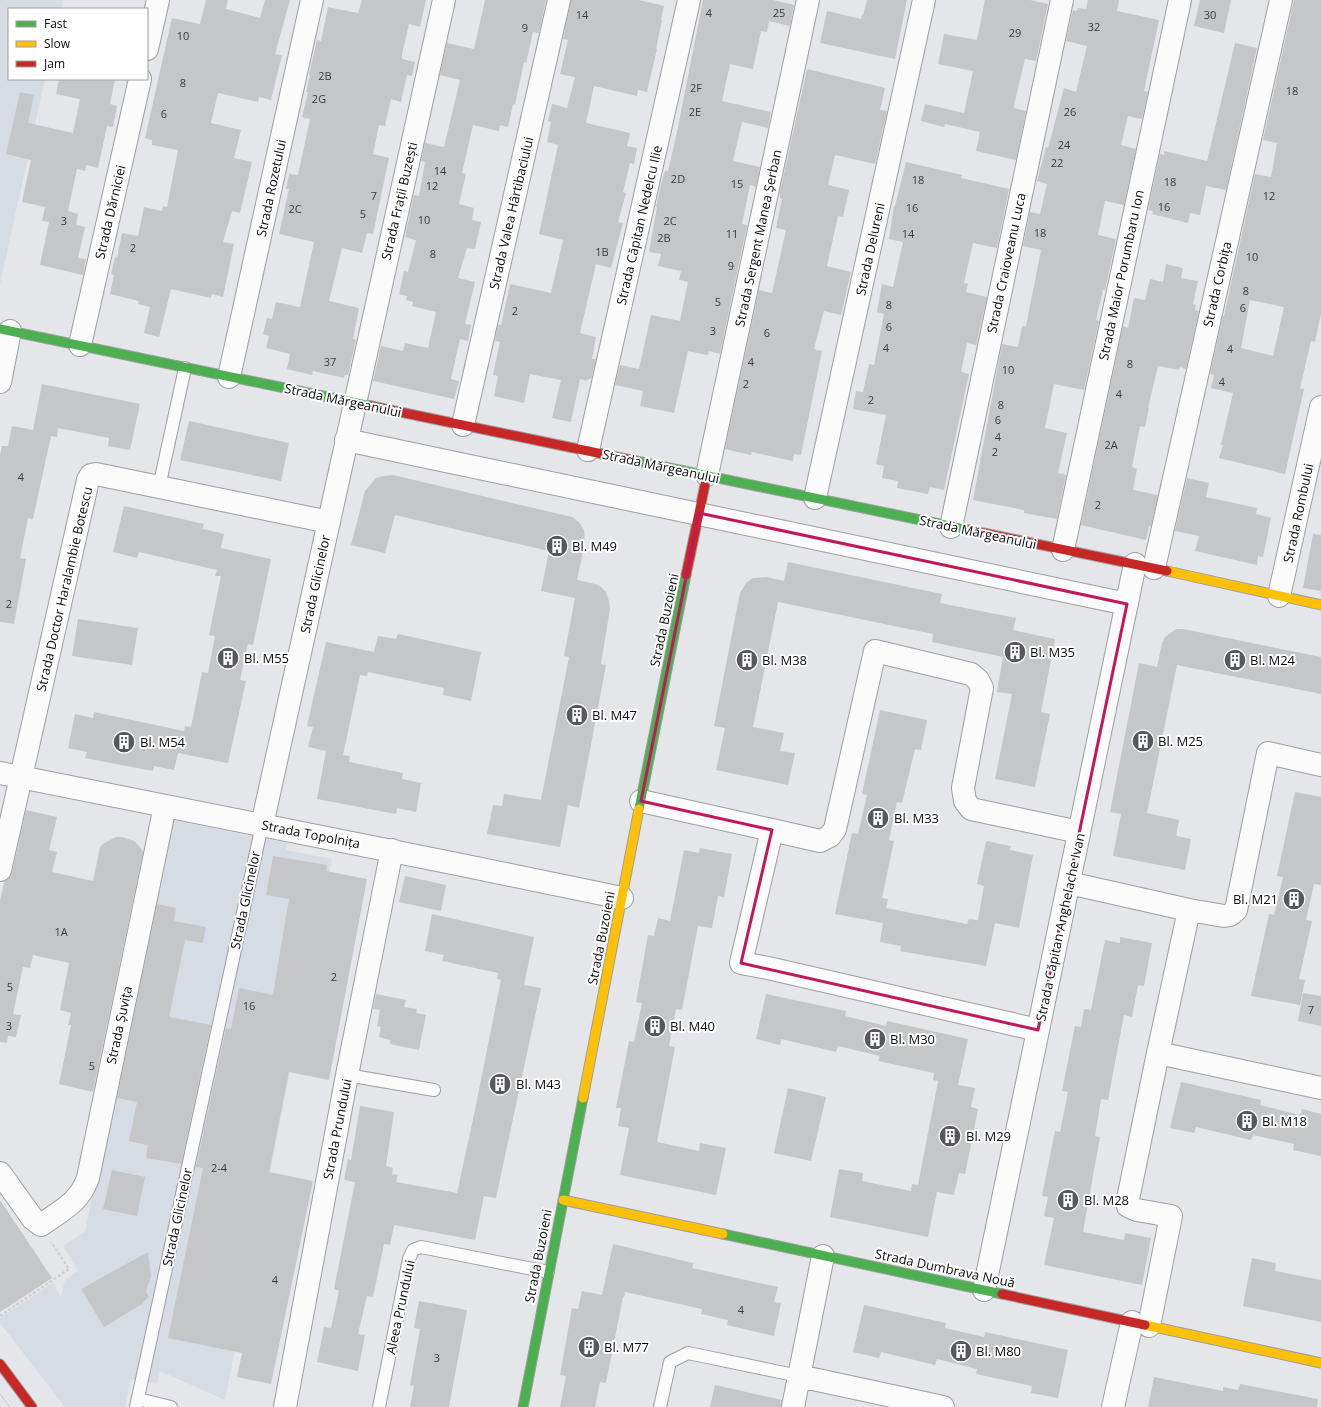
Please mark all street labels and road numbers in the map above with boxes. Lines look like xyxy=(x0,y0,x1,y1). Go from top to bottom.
street label: Strada Valea Hârtibaciului xyxy=(485,135,537,291)
street label: Strada Rozetului xyxy=(252,138,290,238)
street label: Strada Frații Buzești xyxy=(377,140,421,262)
street label: Strada Căpitan Nedelcu Ilie xyxy=(612,143,666,307)
street label: Strada Sergent Manea Șerban xyxy=(730,148,786,328)
street label: Strada Dărniciei xyxy=(90,163,130,261)
street label: Strada Maior Porumbaru Ion xyxy=(1094,188,1148,362)
street label: Strada Craioveanu Luca xyxy=(982,191,1030,335)
street label: Strada Delureni xyxy=(851,201,889,297)
street label: Strada Corbița xyxy=(1198,239,1236,329)
street label: Strada Mărgeanului xyxy=(283,379,403,421)
street label: Strada Mărgeanului xyxy=(601,445,721,487)
street label: Strada Rombului xyxy=(1279,462,1317,564)
street label: Strada Doctor Haralambie Botescu xyxy=(32,485,96,693)
street label: Strada Mărgeanului xyxy=(918,511,1038,553)
street label: Strada Glicinelor xyxy=(296,533,334,635)
street label: Strada Buzoieni xyxy=(645,572,683,668)
street label: Strada Topolnița xyxy=(260,816,362,852)
street label: Strada Căpitan Anghelache Ivan xyxy=(1031,831,1089,1023)
street label: Strada Glicinelor xyxy=(226,849,264,951)
street label: Strada Buzoieni xyxy=(583,890,619,986)
street label: Strada Șuvița xyxy=(102,984,136,1066)
street label: Strada Prundului xyxy=(318,1077,356,1181)
street label: Strada Glicinelor xyxy=(158,1166,196,1268)
street label: Strada Buzoieni xyxy=(520,1208,556,1304)
street label: Strada Dumbrava Nouă xyxy=(873,1244,1017,1292)
street label: Aleea Prundului xyxy=(381,1258,419,1356)

